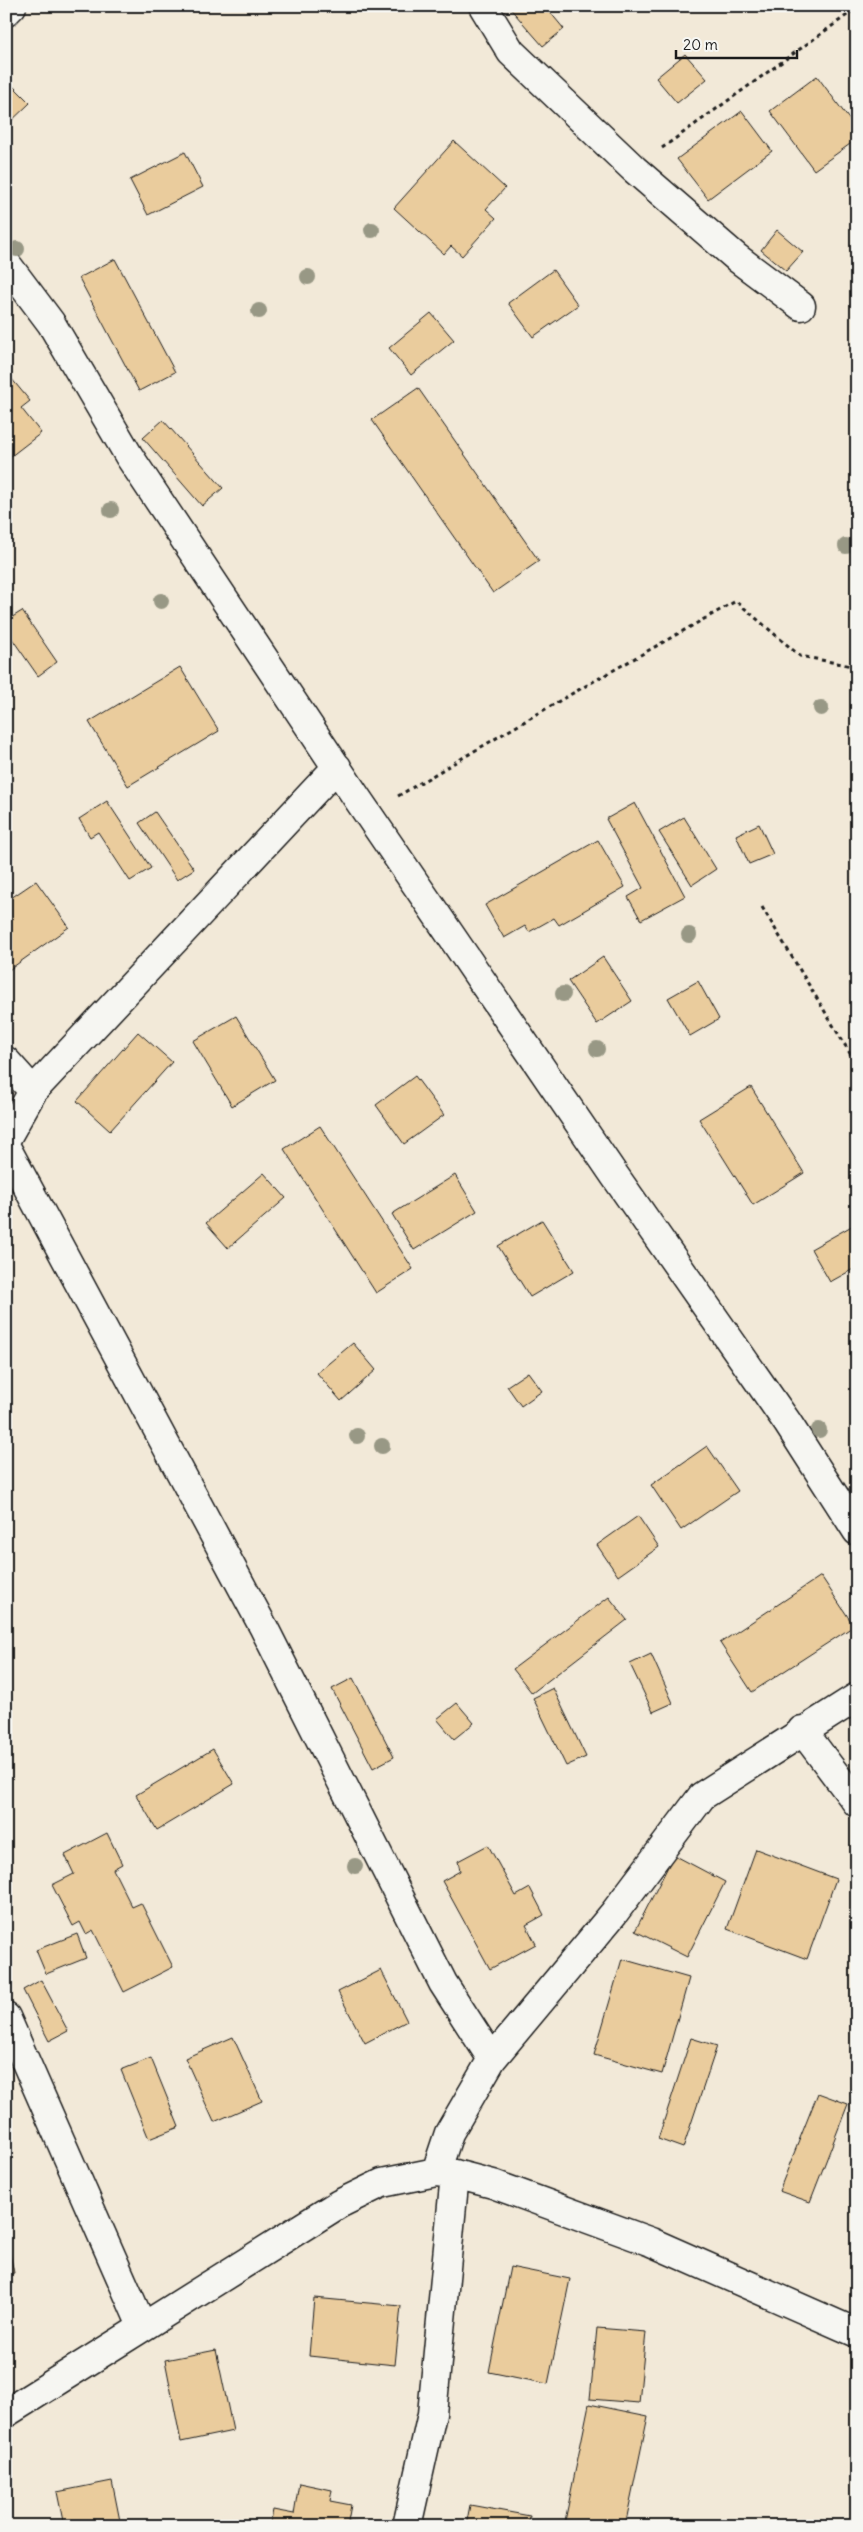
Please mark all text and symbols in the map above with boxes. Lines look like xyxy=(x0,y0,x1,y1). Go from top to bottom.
scale bar xyxy=(676,28,797,60)
text: 20 m xyxy=(683,35,718,54)

